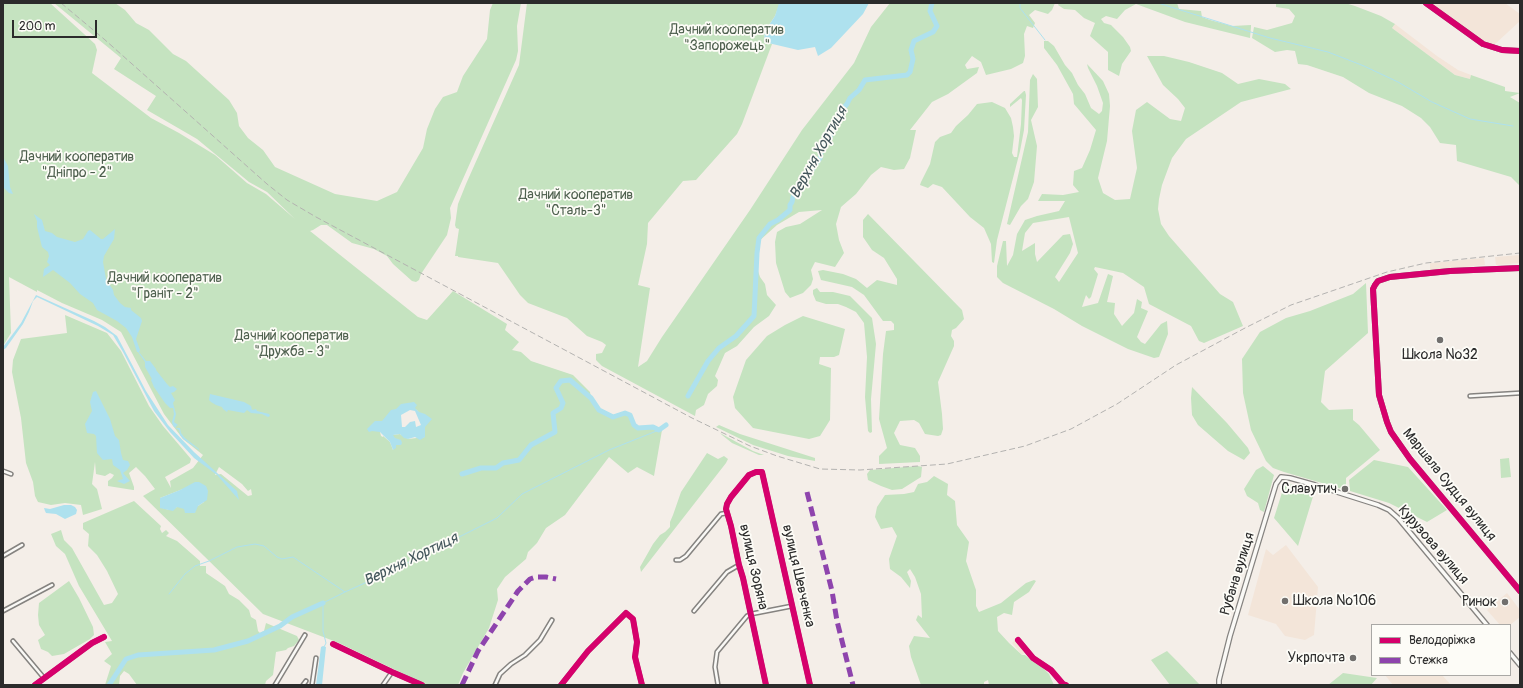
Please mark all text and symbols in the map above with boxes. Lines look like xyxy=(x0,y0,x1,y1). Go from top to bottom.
scale bar xyxy=(14,12,99,38)
text: 200 m xyxy=(19,19,55,34)
park label: Дачний кооператив "Запорожець" xyxy=(670,22,784,54)
water label: Верхня Хортиця xyxy=(786,104,852,202)
park label: Дачний кооператив "Дніпро - 2" xyxy=(20,149,134,182)
park label: Дачний кооператив "Сталь-3" xyxy=(519,187,633,220)
park label: Дачний кооператив "Граніт - 2" xyxy=(108,270,222,302)
park label: Дачний кооператив "Дружба - 3" xyxy=(235,328,349,360)
marker: Школа №32 xyxy=(1435,335,1445,345)
place label: Школа №32 xyxy=(1402,347,1478,363)
street label: Маршала Судця вулиця xyxy=(1398,425,1500,545)
place label: Славутич xyxy=(1281,481,1337,497)
marker: Славутич xyxy=(1340,484,1350,494)
street label: Курузова вулиця xyxy=(1394,502,1472,588)
street label: вулиця Зоряна xyxy=(735,523,771,611)
street label: вулиця Шевченка xyxy=(778,523,818,629)
water label: Верхня Хортиця xyxy=(361,530,461,590)
street label: Рубана вулиця xyxy=(1217,531,1259,617)
place label: Школа №106 xyxy=(1293,593,1376,609)
place label: Ринок xyxy=(1462,594,1497,610)
marker: Школа №106 xyxy=(1280,596,1290,606)
marker: Ринок xyxy=(1500,597,1510,607)
legend xyxy=(1371,624,1511,676)
text: Велодоріжка xyxy=(1409,633,1475,648)
place label: Укрпочта xyxy=(1288,650,1345,666)
marker: Укрпочта xyxy=(1348,653,1358,663)
text: Стежка xyxy=(1409,653,1448,668)

